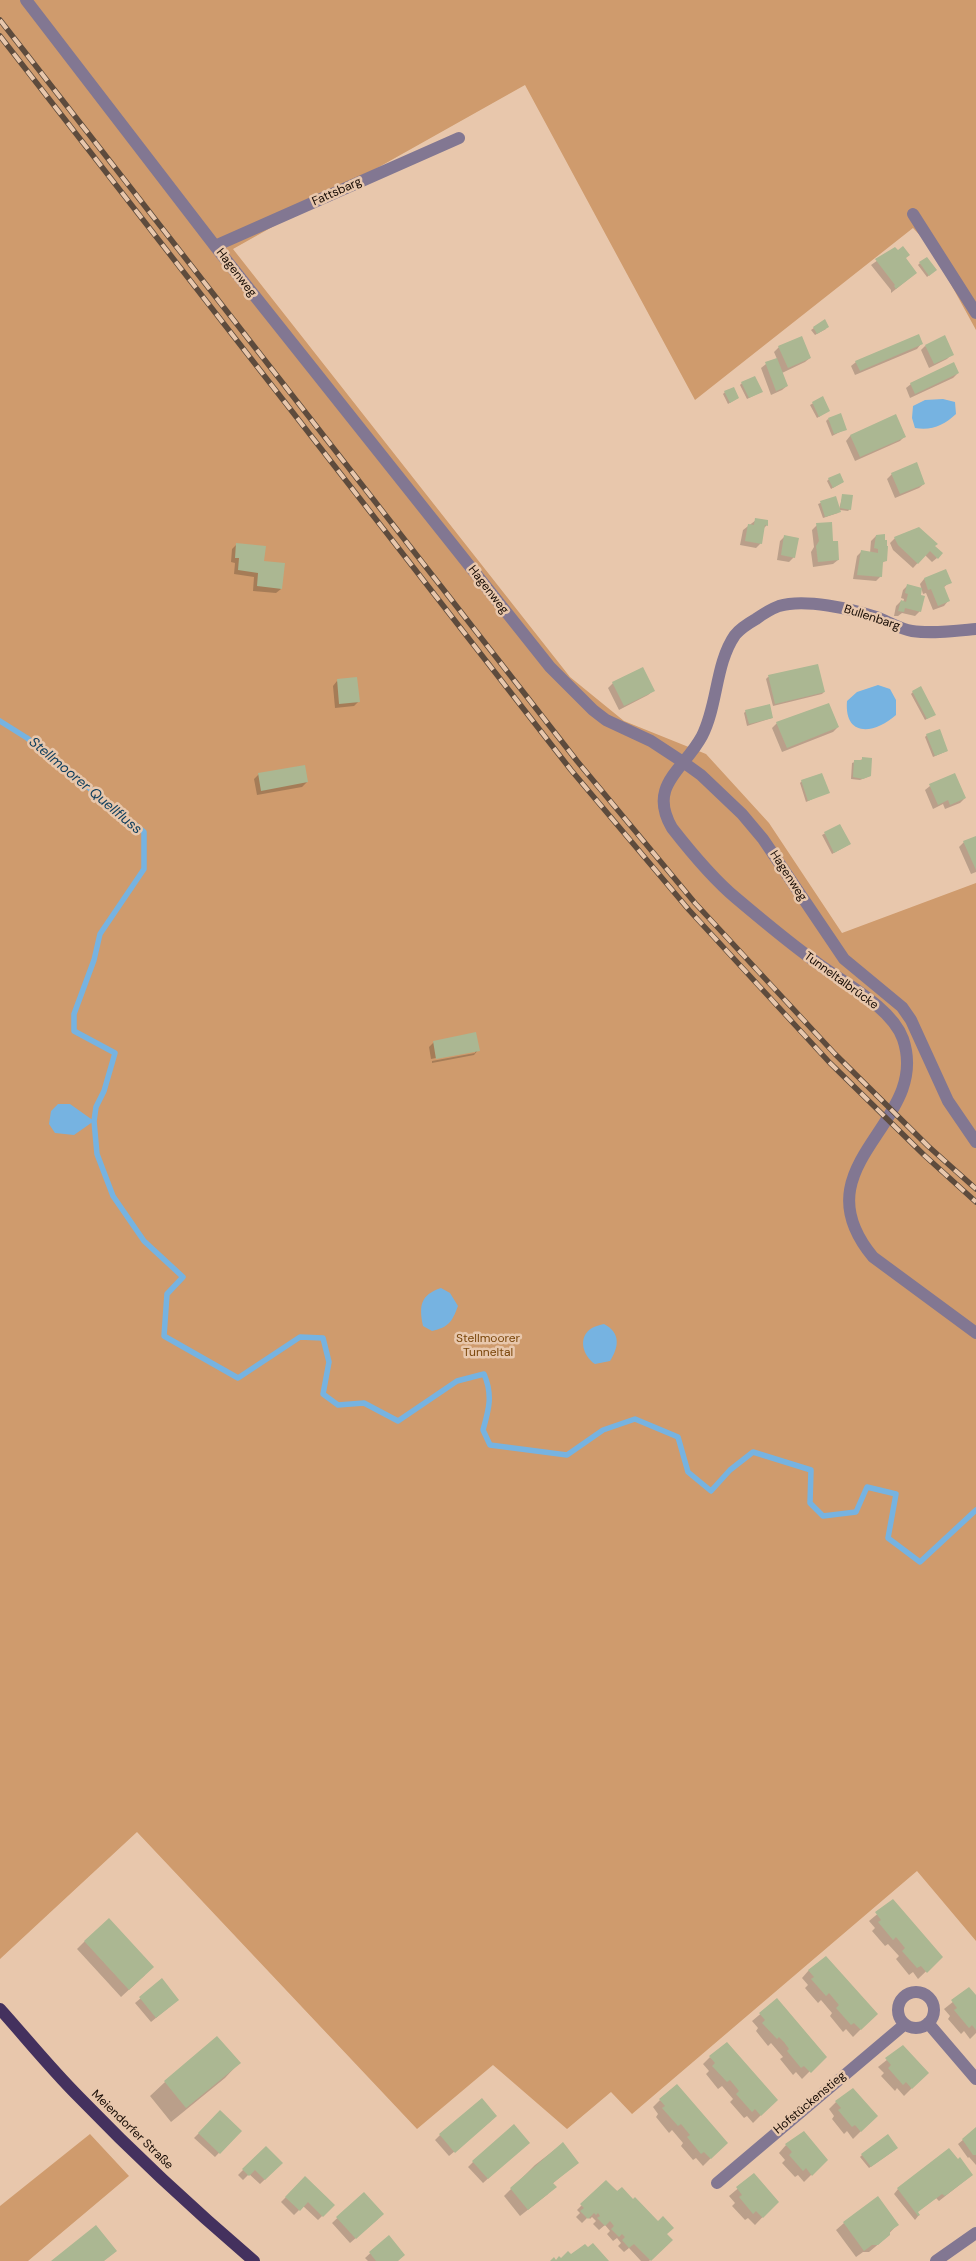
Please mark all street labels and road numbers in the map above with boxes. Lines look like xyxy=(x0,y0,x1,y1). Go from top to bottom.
street label: Fattsbarg xyxy=(310,175,364,209)
street label: Hagenweg xyxy=(213,246,259,300)
street label: Hagenweg xyxy=(465,563,511,617)
street label: Bullenbarg xyxy=(842,602,902,634)
street label: Hagenweg xyxy=(766,848,810,904)
street label: Tunneltalbrücke xyxy=(801,949,881,1013)
street label: Hofstückenstieg xyxy=(771,2069,849,2137)
street label: Meiendorfer Straße xyxy=(88,2087,176,2173)

